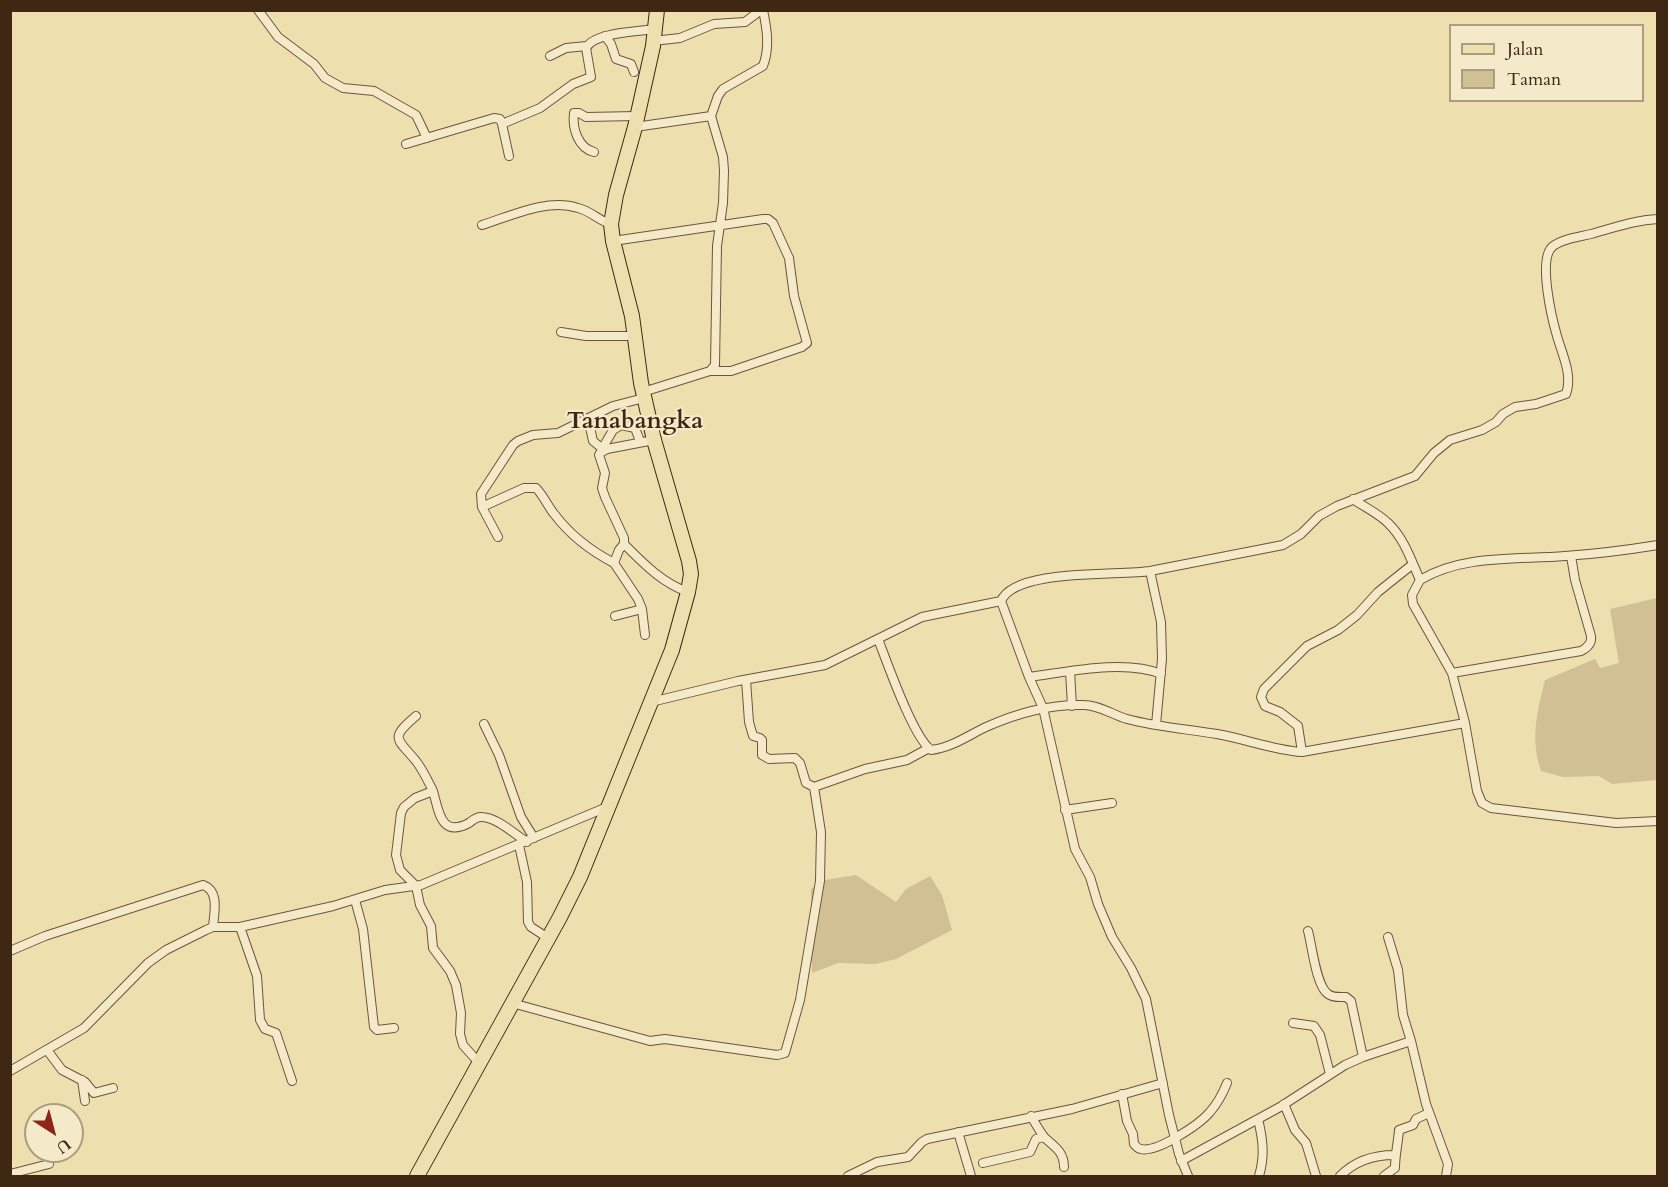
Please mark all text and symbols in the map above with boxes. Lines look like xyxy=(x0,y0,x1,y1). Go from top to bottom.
legend xyxy=(1449,24,1644,102)
text: Jalan xyxy=(1507,37,1543,62)
text: Taman xyxy=(1507,67,1561,92)
district label: Tanabangka xyxy=(567,408,703,436)
north arrow xyxy=(24,1103,84,1163)
text: U xyxy=(52,1133,75,1159)

